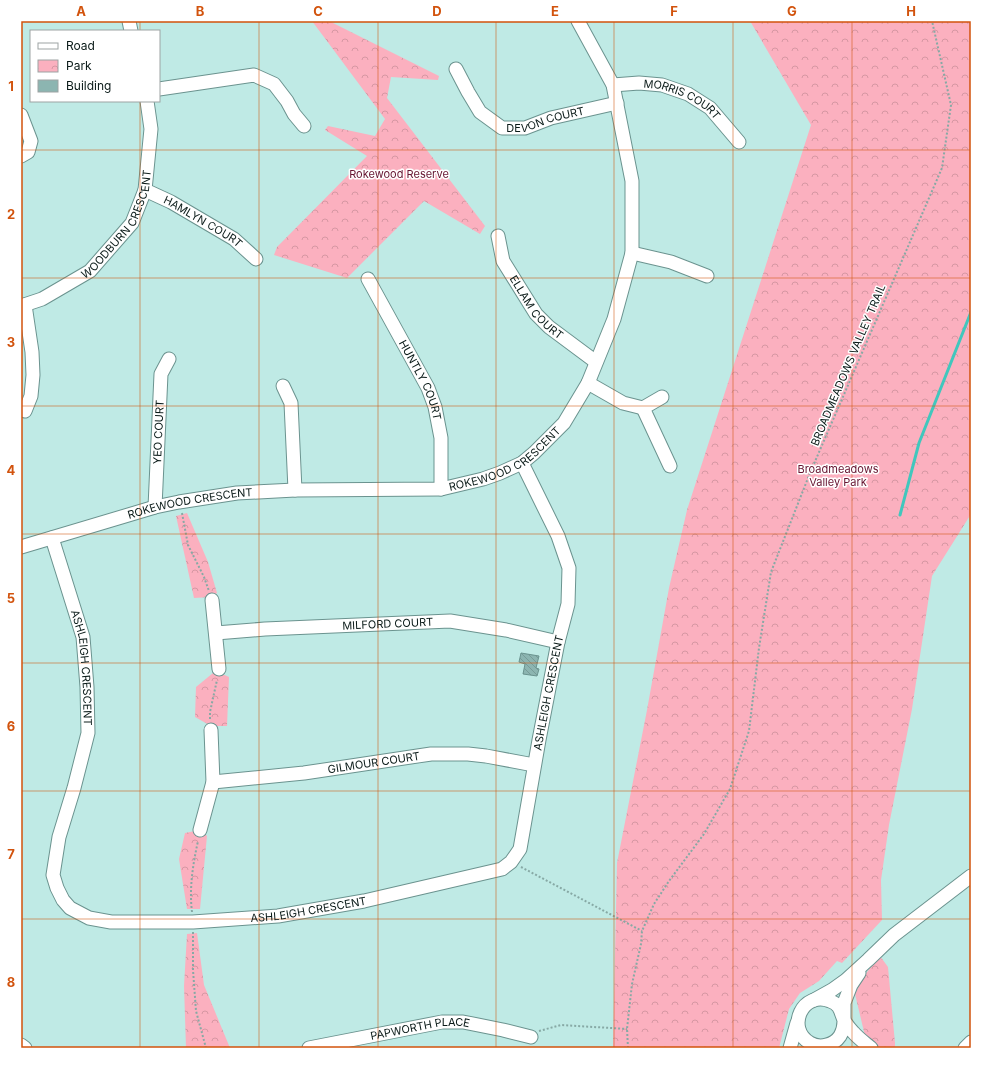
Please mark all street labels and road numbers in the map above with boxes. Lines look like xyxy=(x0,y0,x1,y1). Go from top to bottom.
street label: MORRIS COURT xyxy=(643,76,723,122)
street label: DEVON COURT xyxy=(506,104,586,135)
street label: WOODBURN CRESCENT xyxy=(79,169,154,282)
street label: HAMLYN COURT xyxy=(161,193,245,250)
street label: ELLAM COURT xyxy=(507,273,566,342)
street label: BROADMEADOWS VALLEY TRAIL xyxy=(808,282,888,448)
street label: HUNTLY COURT xyxy=(396,337,444,421)
street label: YEO COURT xyxy=(150,400,167,465)
street label: ROKEWOOD CRESCENT xyxy=(447,424,563,494)
street label: ROKEWOOD CRESCENT xyxy=(126,485,253,522)
street label: ASHLEIGH CRESCENT xyxy=(68,608,95,726)
street label: MILFORD COURT xyxy=(342,615,434,633)
street label: ASHLEIGH CRESCENT xyxy=(530,634,567,751)
street label: GILMOUR COURT xyxy=(327,749,421,776)
street label: ASHLEIGH CRESCENT xyxy=(250,894,367,925)
street label: PAPWORTH PLACE xyxy=(369,1015,471,1043)

